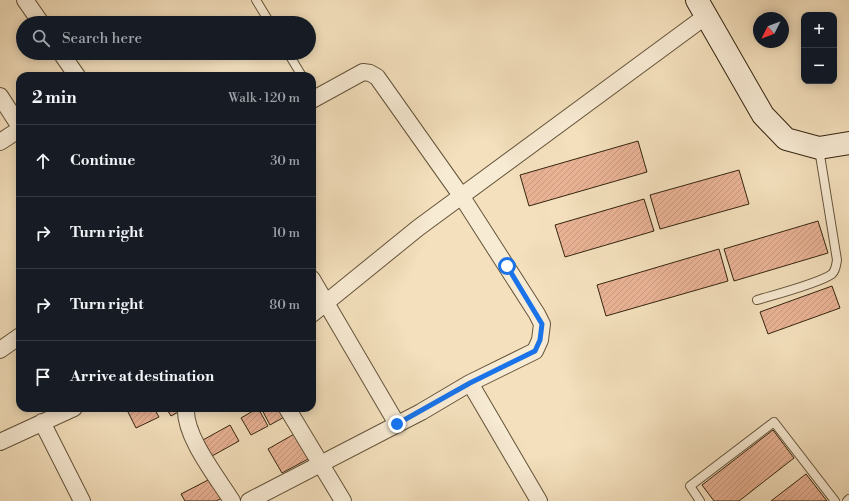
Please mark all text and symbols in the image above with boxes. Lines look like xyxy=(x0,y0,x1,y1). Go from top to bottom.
north arrow xyxy=(753,12,789,48)
map controls xyxy=(801,12,837,84)
button: + xyxy=(801,12,837,48)
search box xyxy=(16,16,316,60)
icon: search xyxy=(30,27,52,49)
text: Search here xyxy=(62,29,142,48)
button: − xyxy=(801,48,837,84)
text: 2 min xyxy=(32,87,77,109)
text: Walk · 120 m xyxy=(228,90,300,106)
icon: ahead xyxy=(32,150,54,172)
text: Continue xyxy=(70,151,135,170)
text: 30 m xyxy=(270,153,300,169)
icon: right xyxy=(32,222,54,244)
text: Turn right xyxy=(70,223,144,242)
text: 10 m xyxy=(272,225,300,241)
route start xyxy=(498,257,516,275)
icon: right xyxy=(32,294,54,316)
text: Turn right xyxy=(70,295,144,314)
text: 80 m xyxy=(269,297,300,313)
icon: arrive xyxy=(32,366,54,388)
text: Arrive at destination xyxy=(70,367,214,386)
route end xyxy=(388,415,406,433)

